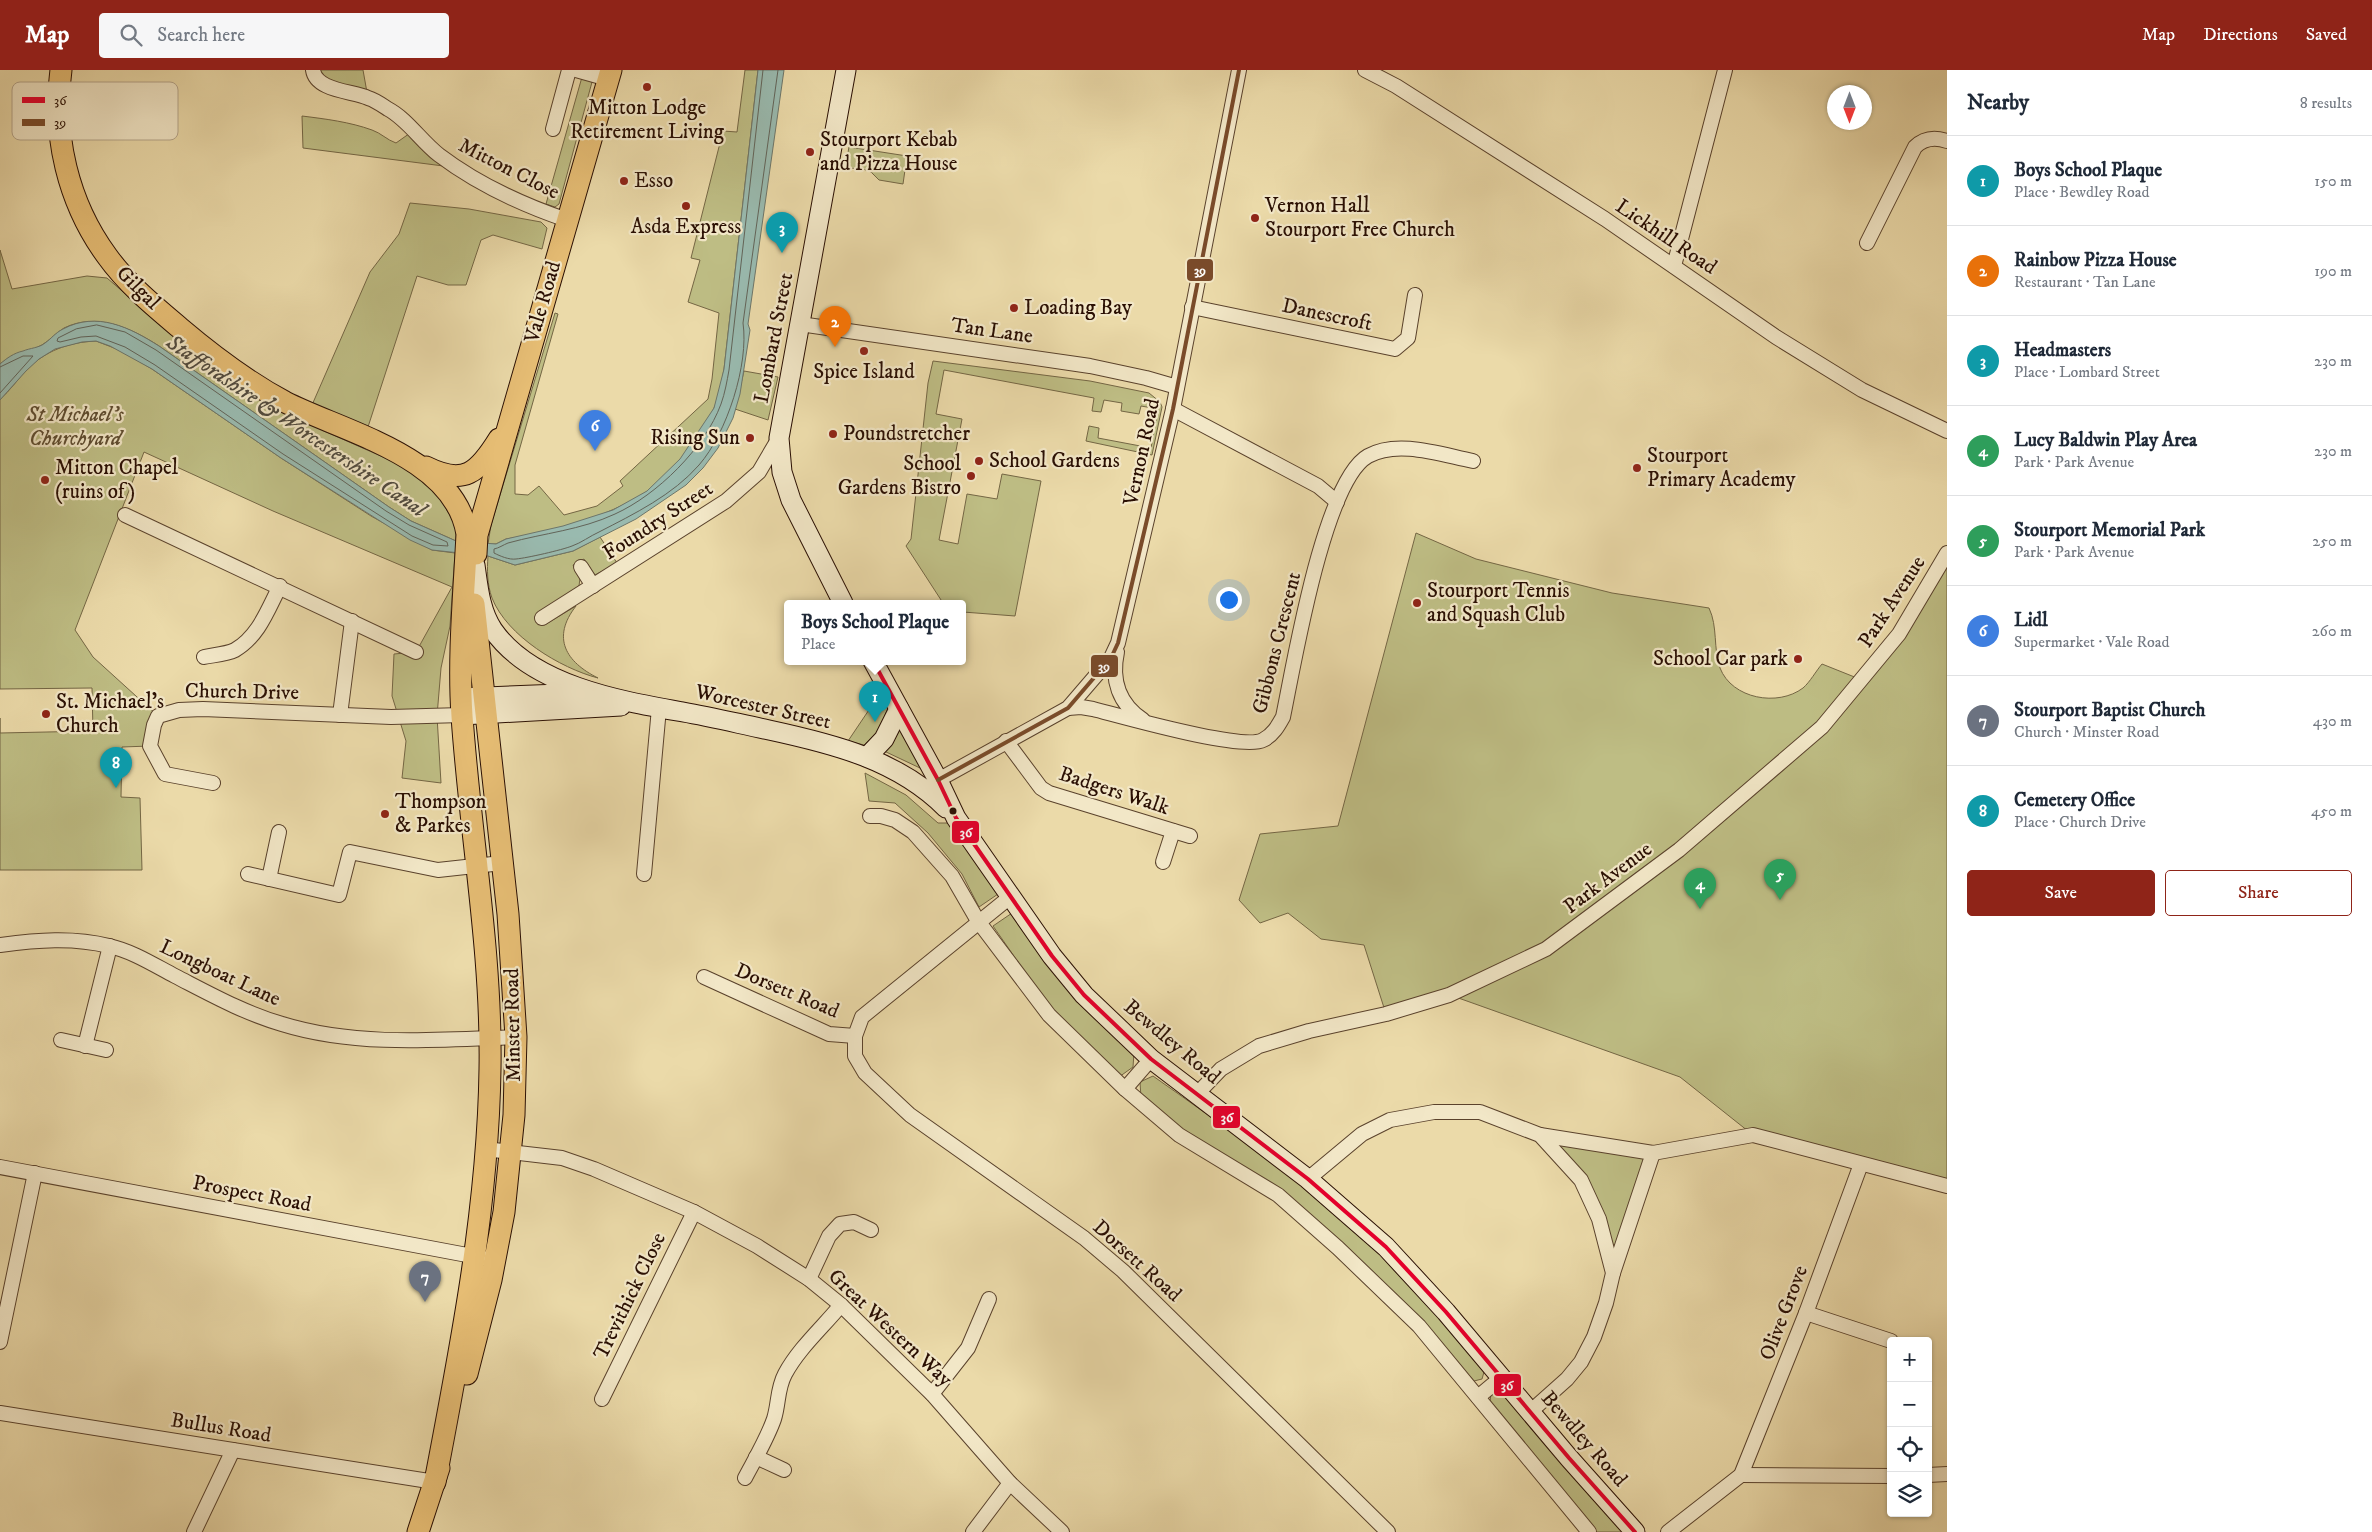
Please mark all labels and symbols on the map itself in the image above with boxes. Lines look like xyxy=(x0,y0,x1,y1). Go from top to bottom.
marker: Mitton Lodge Retirement Living xyxy=(641,81,653,93)
legend xyxy=(12,82,178,140)
north arrow xyxy=(1827,85,1872,130)
text: 36 xyxy=(54,92,67,110)
place label: Mitton Lodge Retirement Living xyxy=(570,95,725,145)
text: 39 xyxy=(54,114,66,132)
place label: Stourport Kebab and Pizza House xyxy=(820,127,958,177)
street label: Mitton Close xyxy=(454,132,564,206)
marker: Stourport Kebab and Pizza House xyxy=(804,146,816,158)
place label: Esso xyxy=(634,168,673,194)
marker: Esso xyxy=(618,175,630,187)
place label: Vernon Hall Stourport Free Church xyxy=(1264,193,1455,243)
street label: Lickhill Road xyxy=(1610,194,1722,281)
marker: Asda Express xyxy=(680,200,692,212)
pin: 3 xyxy=(766,212,798,253)
marker: Vernon Hall Stourport Free Church xyxy=(1249,212,1261,224)
place label: Asda Express xyxy=(631,214,741,240)
street label: Vale Road xyxy=(519,258,567,347)
line badge: 39 xyxy=(1186,258,1214,282)
street label: Gilgal xyxy=(110,260,166,316)
text: 39 xyxy=(1194,262,1206,280)
street label: Lombard Street xyxy=(749,270,799,405)
street label: Danescroft xyxy=(1279,293,1375,337)
place label: Loading Bay xyxy=(1024,295,1133,321)
marker: Loading Bay xyxy=(1008,302,1020,314)
pin: 2 xyxy=(819,306,851,347)
street label: Tan Lane xyxy=(950,312,1035,350)
water label: Staffordshire & Worcestershire Canal xyxy=(160,328,433,524)
marker: Spice Island xyxy=(858,345,870,357)
place label: Spice Island xyxy=(813,359,915,385)
street label: Vernon Road xyxy=(1118,396,1166,509)
park label: St Michael's Churchyard xyxy=(25,402,124,452)
pin: 6 xyxy=(579,410,611,451)
place label: Poundstretcher xyxy=(843,421,970,447)
place label: Rising Sun xyxy=(650,425,740,451)
marker: Poundstretcher xyxy=(827,428,839,440)
marker: Rising Sun xyxy=(744,432,756,444)
place label: Stourport Primary Academy xyxy=(1647,443,1797,493)
place label: School Gardens xyxy=(989,448,1120,474)
place label: School Gardens Bistro xyxy=(838,451,962,501)
place label: Mitton Chapel (ruins of) xyxy=(55,455,179,505)
marker: School Gardens xyxy=(973,455,985,467)
marker: Stourport Primary Academy xyxy=(1631,462,1643,474)
marker: School Gardens Bistro xyxy=(965,470,977,482)
marker: Mitton Chapel (ruins of) xyxy=(39,474,51,486)
street label: Foundry Street xyxy=(598,476,718,566)
street label: Park Avenue xyxy=(1853,551,1931,653)
street label: Gibbons Crescent xyxy=(1247,569,1307,717)
place label: Stourport Tennis and Squash Club xyxy=(1427,578,1569,628)
your location xyxy=(1216,587,1242,613)
marker: Stourport Tennis and Squash Club xyxy=(1411,597,1423,609)
place label: School Car park xyxy=(1653,646,1789,672)
marker: School Car park xyxy=(1792,653,1804,665)
line badge: 39 xyxy=(1090,654,1119,678)
text: 39 xyxy=(1098,658,1110,676)
street label: Church Drive xyxy=(185,678,300,706)
street label: Worcester Street xyxy=(692,679,834,735)
pin: 1 xyxy=(859,681,891,722)
place label: St. Michael's Church xyxy=(56,689,164,739)
marker: St. Michael's Church xyxy=(40,708,52,720)
pin: 8 xyxy=(100,747,132,788)
street label: Badgers Walk xyxy=(1056,761,1173,821)
place label: Thompson & Parkes xyxy=(395,789,487,839)
unlabelled marker xyxy=(948,806,958,816)
marker: Thompson & Parkes xyxy=(379,808,391,820)
line badge: 36 xyxy=(951,820,980,844)
text: 36 xyxy=(960,824,973,842)
street label: Park Avenue xyxy=(1559,836,1658,920)
pin: 5 xyxy=(1764,859,1796,900)
pin: 4 xyxy=(1684,868,1716,909)
street label: Longboat Lane xyxy=(155,934,285,1012)
street label: Dorsett Road xyxy=(731,957,844,1025)
street label: Minster Road xyxy=(499,967,527,1082)
street label: Bewdley Road xyxy=(1118,994,1226,1090)
line badge: 36 xyxy=(1212,1105,1241,1129)
text: 36 xyxy=(1221,1109,1234,1127)
street label: Prospect Road xyxy=(191,1170,314,1218)
street label: Dorsett Road xyxy=(1087,1214,1187,1308)
street label: Trevithick Close xyxy=(588,1228,672,1364)
pin: 7 xyxy=(409,1261,441,1302)
street label: Olive Grove xyxy=(1754,1262,1814,1364)
street label: Great Western Way xyxy=(822,1264,958,1393)
line badge: 36 xyxy=(1493,1373,1522,1397)
text: 36 xyxy=(1501,1377,1514,1395)
street label: Bewdley Road xyxy=(1535,1386,1633,1493)
street label: Bullus Road xyxy=(169,1407,273,1449)

